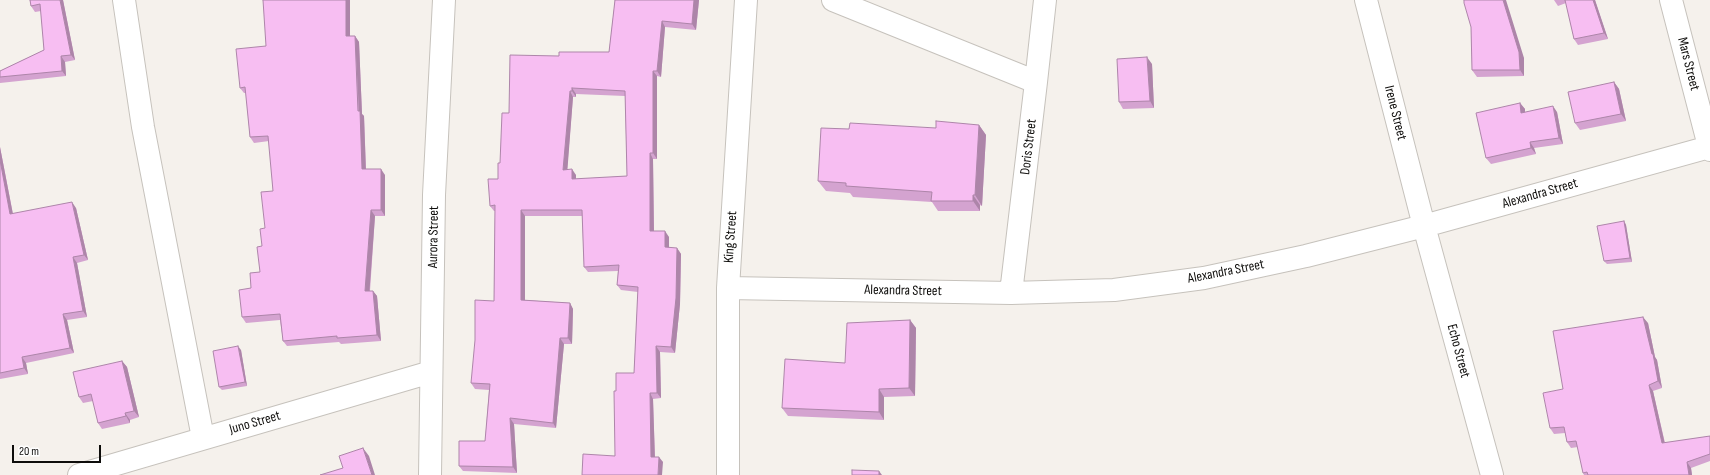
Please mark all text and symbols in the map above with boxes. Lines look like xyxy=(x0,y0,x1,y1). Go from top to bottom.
street label: Mars Street xyxy=(1673,36,1703,92)
street label: Irene Street xyxy=(1380,84,1410,142)
street label: Doris Street xyxy=(1017,118,1041,176)
street label: Alexandra Street xyxy=(1500,175,1580,213)
street label: Aurora Street xyxy=(425,206,443,268)
street label: King Street xyxy=(721,210,741,264)
street label: Alexandra Street xyxy=(1186,256,1266,288)
street label: Alexandra Street xyxy=(864,282,942,300)
street label: Echo Street xyxy=(1443,322,1473,380)
street label: Juno Street xyxy=(228,408,282,438)
scale bar xyxy=(14,437,103,463)
text: 20 m xyxy=(19,444,39,459)

